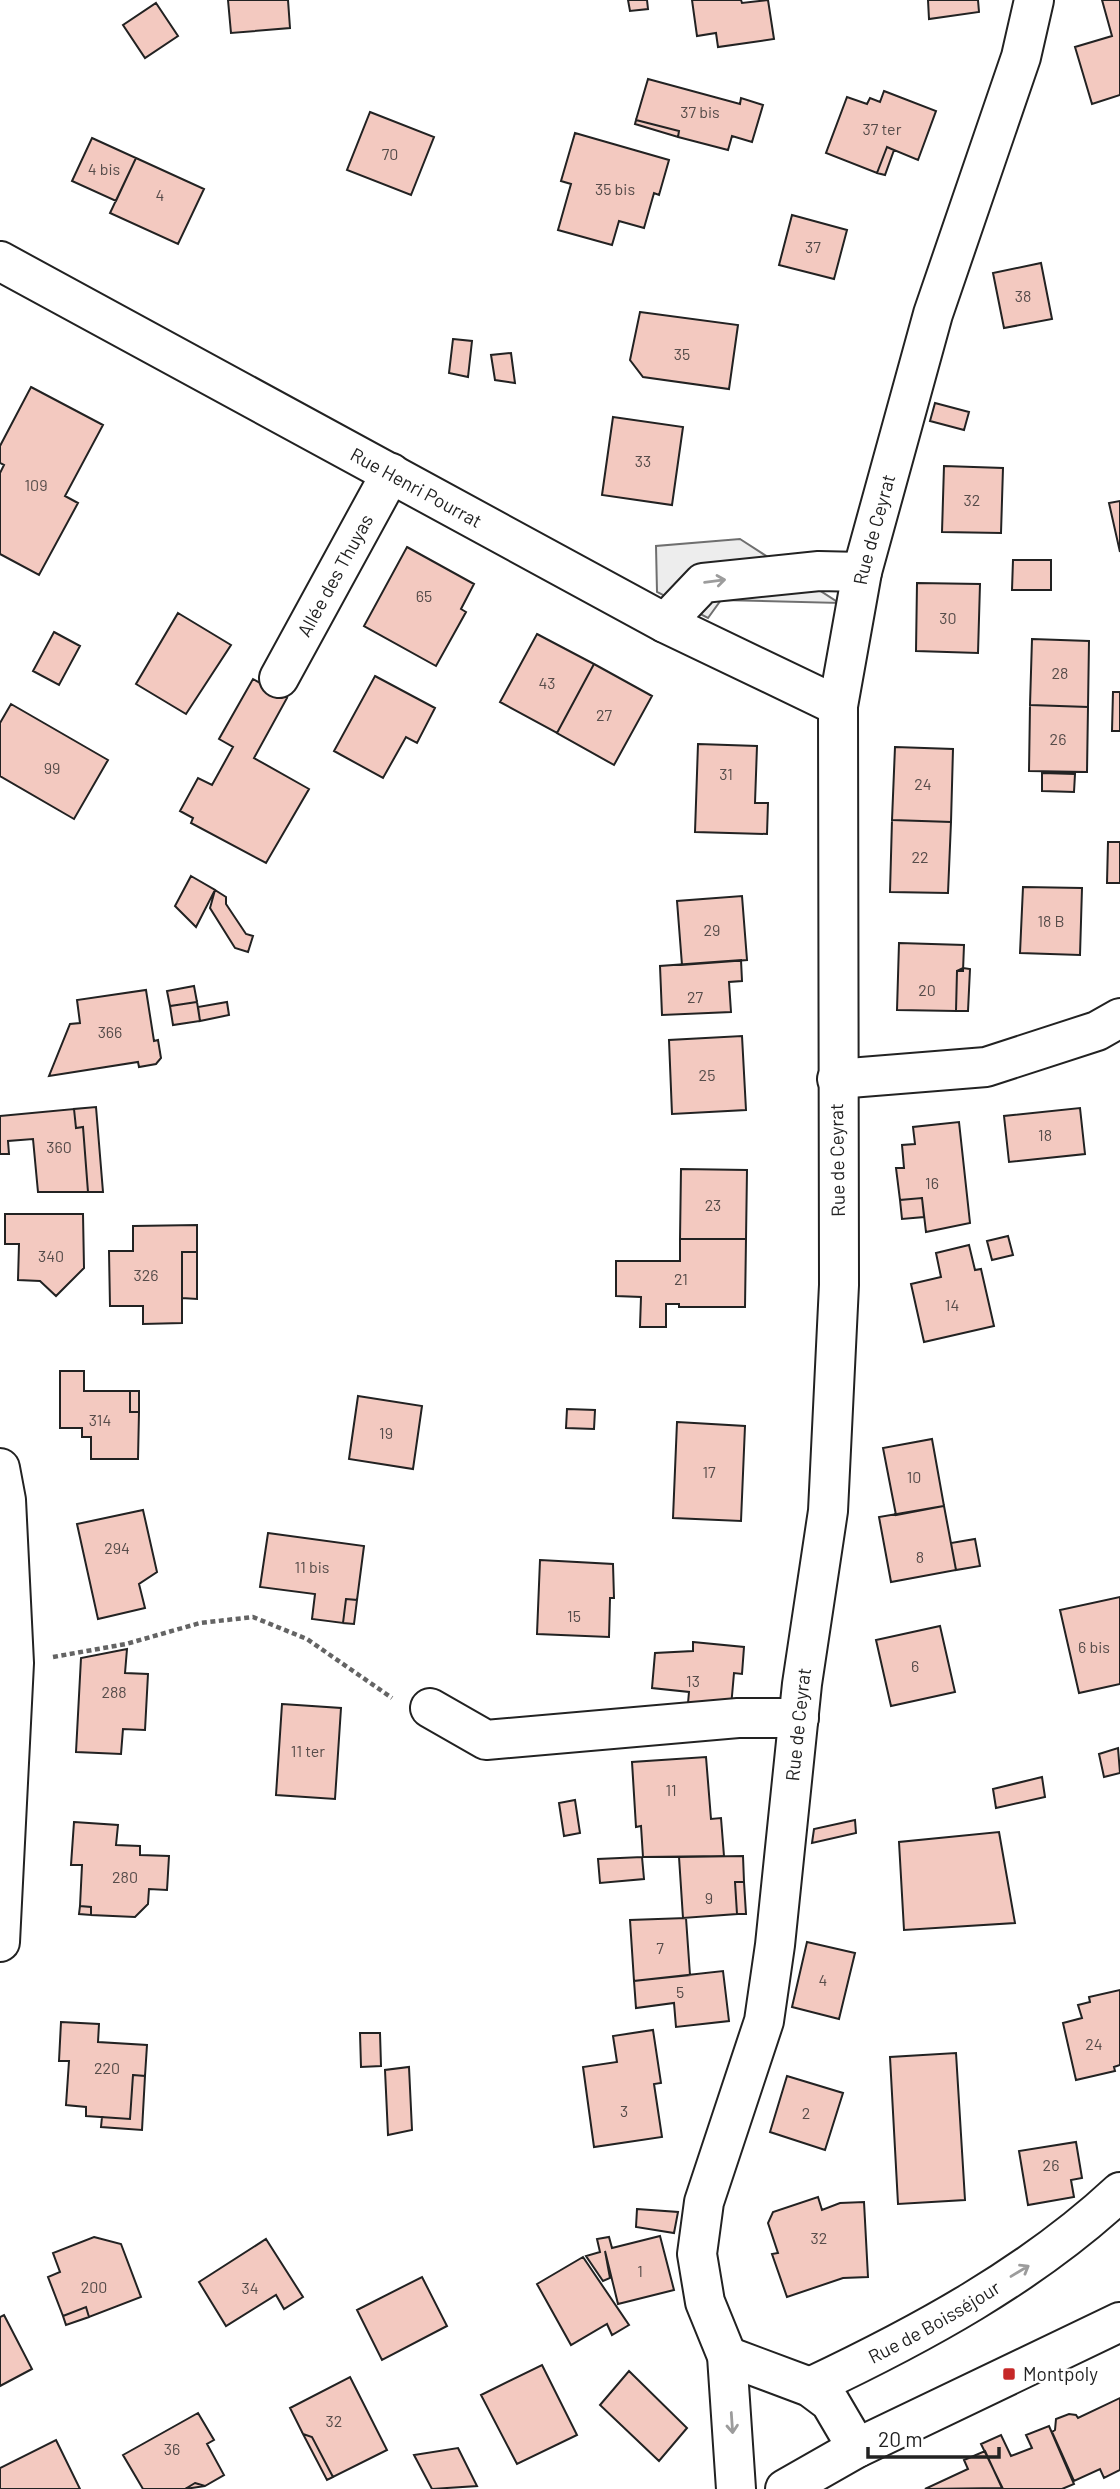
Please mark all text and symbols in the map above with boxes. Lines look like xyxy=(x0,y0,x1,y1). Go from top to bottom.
house number: 37 bis xyxy=(680,102,720,121)
house number: 37 ter xyxy=(863,119,902,138)
house number: 70 xyxy=(382,144,398,163)
house number: 4 bis xyxy=(88,159,120,178)
house number: 35 bis xyxy=(595,179,635,198)
house number: 4 xyxy=(156,185,164,204)
house number: 37 xyxy=(805,237,821,256)
house number: 38 xyxy=(1015,286,1031,305)
house number: 35 xyxy=(674,344,690,363)
street label: Rue Henri Pourrat xyxy=(347,442,486,532)
house number: 33 xyxy=(635,451,651,470)
street label: Rue de Ceyrat xyxy=(848,472,899,587)
house number: 109 xyxy=(25,475,47,494)
house number: 32 xyxy=(964,490,980,509)
street label: Allée des Thuyas xyxy=(292,510,377,640)
one-way arrow xyxy=(703,575,726,588)
house number: 65 xyxy=(416,586,432,605)
house number: 30 xyxy=(939,608,957,627)
house number: 28 xyxy=(1052,663,1068,682)
house number: 43 xyxy=(538,673,556,692)
house number: 27 xyxy=(596,705,612,724)
house number: 26 xyxy=(1050,729,1066,748)
house number: 99 xyxy=(44,758,60,777)
house number: 31 xyxy=(719,764,733,783)
house number: 24 xyxy=(914,774,932,793)
house number: 22 xyxy=(911,847,929,866)
house number: 18 B xyxy=(1037,911,1065,930)
house number: 29 xyxy=(704,920,720,939)
house number: 20 xyxy=(918,980,936,999)
house number: 27 xyxy=(687,987,703,1006)
house number: 366 xyxy=(98,1022,122,1041)
house number: 25 xyxy=(699,1065,715,1084)
street label: Rue de Ceyrat xyxy=(824,1103,849,1217)
house number: 18 xyxy=(1038,1125,1052,1144)
house number: 360 xyxy=(46,1137,72,1156)
house number: 16 xyxy=(925,1173,939,1192)
house number: 23 xyxy=(705,1195,721,1214)
house number: 340 xyxy=(38,1246,64,1265)
house number: 326 xyxy=(133,1265,159,1284)
house number: 21 xyxy=(674,1269,688,1288)
house number: 14 xyxy=(945,1295,959,1314)
house number: 314 xyxy=(89,1410,111,1429)
house number: 19 xyxy=(379,1423,393,1442)
house number: 17 xyxy=(702,1462,716,1481)
house number: 10 xyxy=(907,1467,921,1486)
house number: 294 xyxy=(104,1538,130,1557)
house number: 8 xyxy=(916,1547,924,1566)
house number: 11 bis xyxy=(295,1557,329,1576)
house number: 15 xyxy=(567,1606,581,1625)
house number: 6 bis xyxy=(1078,1637,1110,1656)
house number: 6 xyxy=(911,1656,919,1675)
street label: Rue de Ceyrat xyxy=(780,1666,815,1782)
house number: 13 xyxy=(686,1671,700,1690)
house number: 288 xyxy=(101,1682,127,1701)
house number: 11 ter xyxy=(291,1741,325,1760)
house number: 11 xyxy=(665,1780,677,1799)
house number: 280 xyxy=(112,1867,138,1886)
house number: 9 xyxy=(705,1888,713,1907)
house number: 7 xyxy=(656,1938,664,1957)
house number: 4 xyxy=(819,1970,827,1989)
house number: 5 xyxy=(676,1982,684,2001)
house number: 24 xyxy=(1085,2034,1103,2053)
house number: 220 xyxy=(94,2058,120,2077)
house number: 3 xyxy=(620,2101,628,2120)
house number: 2 xyxy=(802,2103,810,2122)
house number: 26 xyxy=(1043,2155,1059,2174)
house number: 32 xyxy=(811,2228,827,2247)
house number: 1 xyxy=(637,2261,643,2280)
one-way arrow xyxy=(1010,2264,1030,2278)
street label: Rue de Boisséjour xyxy=(864,2275,1004,2368)
house number: 200 xyxy=(81,2277,107,2296)
house number: 34 xyxy=(241,2278,259,2297)
place label: Montpoly xyxy=(1023,2362,1098,2385)
marker: Montpoly xyxy=(1001,2366,1017,2382)
house number: 32 xyxy=(326,2411,342,2430)
one-way arrow xyxy=(726,2411,739,2433)
scale bar xyxy=(868,2416,999,2460)
text: 20 m xyxy=(878,2426,923,2451)
house number: 36 xyxy=(164,2439,180,2458)

